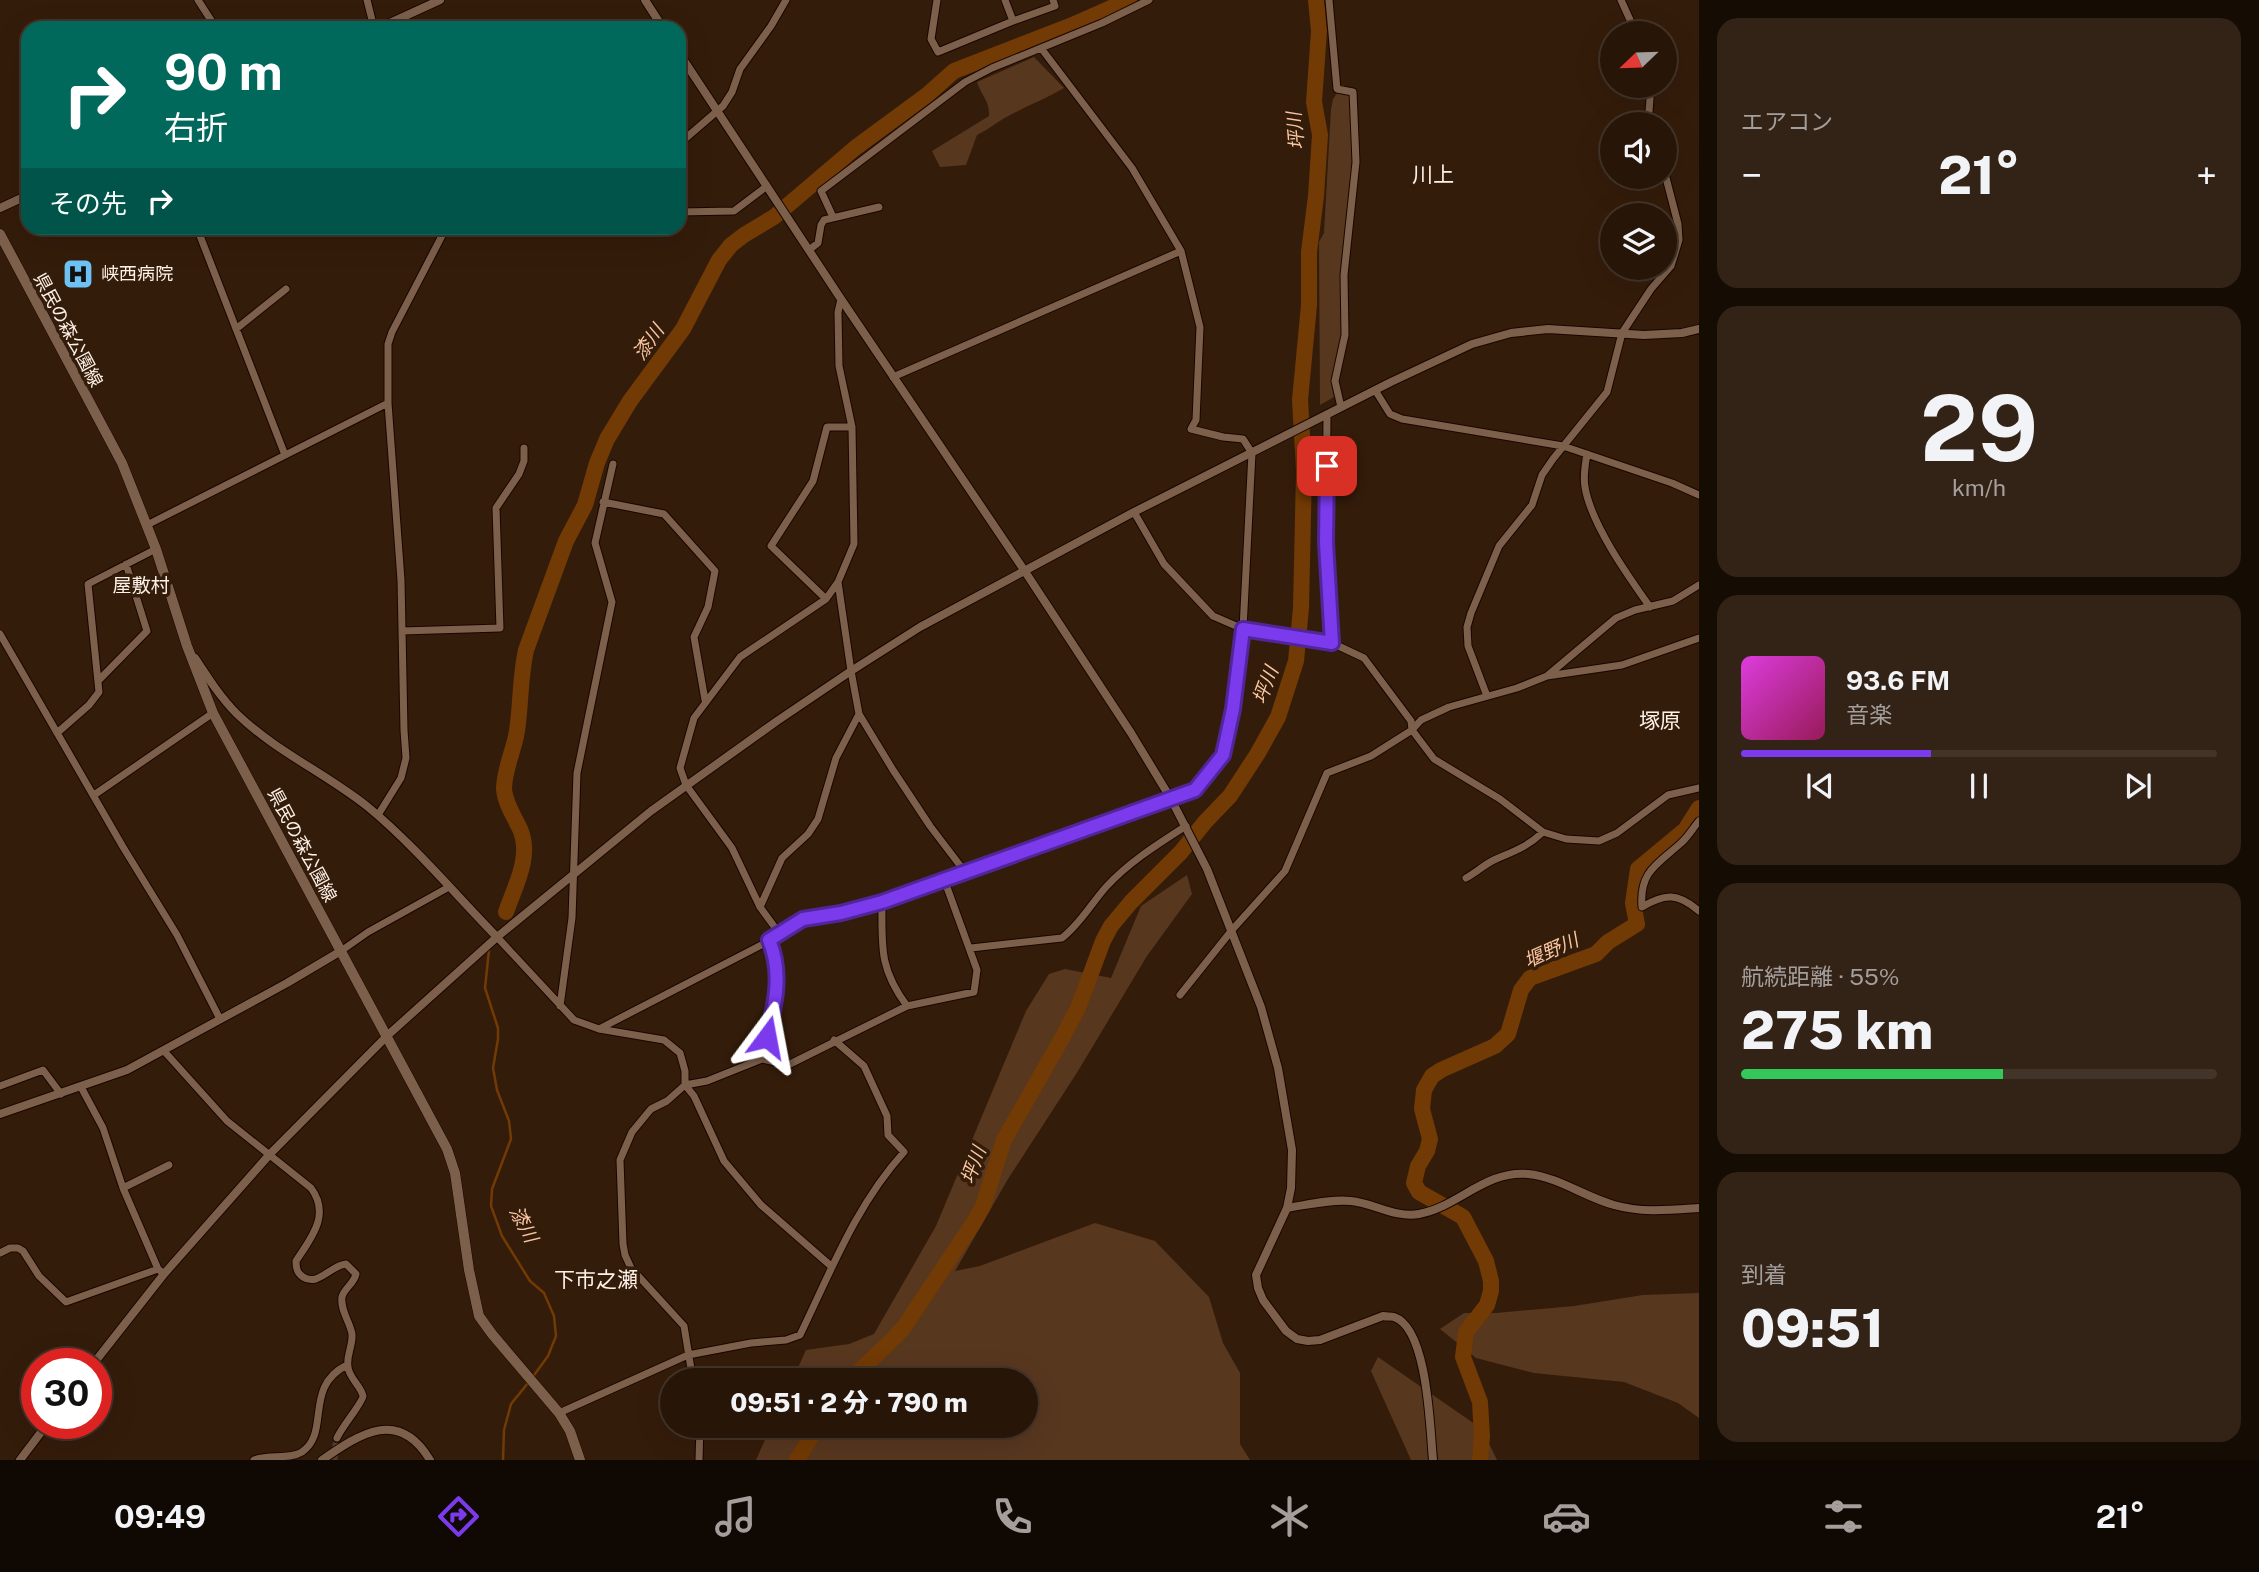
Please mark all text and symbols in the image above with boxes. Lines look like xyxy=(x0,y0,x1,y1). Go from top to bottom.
north arrow xyxy=(1600,21,1676,98)
map controls xyxy=(1600,21,1677,280)
text: 90 m xyxy=(164,43,283,101)
icon: right xyxy=(49,49,140,140)
text: エアコン xyxy=(1741,108,1833,135)
text: 右折 xyxy=(164,109,228,146)
water label: 坪川 xyxy=(1282,109,1308,151)
button: sound xyxy=(1600,112,1677,189)
text: 21° xyxy=(1938,145,2020,206)
text: − xyxy=(1741,153,1762,198)
text: + xyxy=(2196,153,2217,198)
district label: 川上 xyxy=(1412,162,1454,187)
icon: right xyxy=(141,182,179,220)
text: その先 xyxy=(49,188,127,219)
button: layers xyxy=(1600,203,1677,280)
hospital icon: 峡西病院 xyxy=(61,257,95,291)
place label: 峡西病院 xyxy=(101,263,173,284)
street label: 県民の森公園線 xyxy=(30,269,107,390)
water label: 漆川 xyxy=(628,318,669,364)
text: 29 xyxy=(1920,375,2038,481)
pin xyxy=(1297,436,1357,496)
icon: arrive xyxy=(1308,447,1346,485)
text: km/h xyxy=(1952,474,2006,501)
district label: 屋敷村 xyxy=(112,574,170,596)
water label: 坪川 xyxy=(1248,661,1283,707)
text: 93.6 FM xyxy=(1846,665,1950,696)
text: 音楽 xyxy=(1846,701,1892,728)
district label: 塚原 xyxy=(1639,708,1681,733)
icon: previous xyxy=(1801,767,1839,805)
icon: pause xyxy=(1960,767,1998,805)
icon: next xyxy=(2119,767,2157,805)
street label: 県民の森公園線 xyxy=(264,784,341,905)
water label: 堰野川 xyxy=(1520,928,1583,972)
text: 航続距離 · 55% xyxy=(1741,963,1900,990)
position arrow xyxy=(730,1000,804,1074)
text: 275 km xyxy=(1741,1000,1933,1061)
water label: 坪川 xyxy=(956,1142,991,1187)
water label: 漆川 xyxy=(505,1202,544,1248)
text: 到着 xyxy=(1741,1261,1787,1288)
district label: 下市之瀬 xyxy=(554,1267,638,1292)
text: 09:51 xyxy=(1741,1298,1884,1359)
speed limit sign: 30 xyxy=(21,1348,112,1439)
text: 09:51 · 2 分 · 790 m xyxy=(730,1387,968,1418)
icon: directions xyxy=(434,1492,483,1541)
icon: music xyxy=(711,1492,760,1541)
icon: phone xyxy=(988,1492,1037,1541)
icon: climate xyxy=(1265,1492,1314,1541)
icon: car xyxy=(1542,1492,1591,1541)
icon: filters xyxy=(1819,1492,1868,1541)
text: 09:49 xyxy=(114,1498,206,1535)
text: 21° xyxy=(2096,1498,2145,1535)

